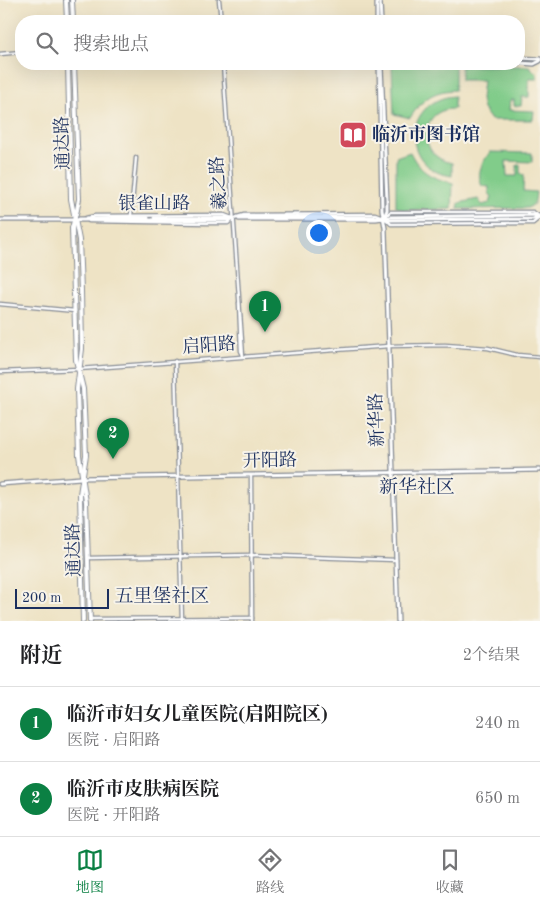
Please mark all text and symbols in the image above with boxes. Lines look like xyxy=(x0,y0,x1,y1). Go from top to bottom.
search box xyxy=(15,15,525,70)
icon: search xyxy=(33,29,61,57)
text: 搜索地点 xyxy=(73,36,149,55)
street label: 通达路 xyxy=(51,116,73,170)
library icon: 临沂市图书馆 xyxy=(338,120,368,150)
place label: 临沂市图书馆 xyxy=(372,124,480,144)
street label: 羲之路 xyxy=(206,155,230,211)
street label: 银雀山路 xyxy=(118,193,190,213)
your location xyxy=(306,220,332,246)
pin: 1 xyxy=(249,291,281,332)
street label: 启阳路 xyxy=(181,333,237,357)
street label: 新华路 xyxy=(365,393,387,447)
pin: 2 xyxy=(97,418,129,459)
street label: 开阳路 xyxy=(243,450,297,470)
district label: 新华社区 xyxy=(379,477,455,498)
street label: 通达路 xyxy=(62,523,84,577)
scale bar xyxy=(15,586,109,609)
district label: 五里堡社区 xyxy=(114,586,210,607)
text: 200 m xyxy=(22,591,61,605)
text: 附近 xyxy=(20,646,62,667)
text: 2个结果 xyxy=(463,648,520,664)
text: 临沂市妇女儿童医院(启阳院区) xyxy=(67,706,328,725)
text: 1 xyxy=(31,716,41,732)
text: 240 m xyxy=(475,716,520,732)
text: 医院 · 启阳路 xyxy=(67,733,160,749)
text: 临沂市皮肤病医院 xyxy=(67,781,219,800)
text: 2 xyxy=(31,791,41,807)
text: 650 m xyxy=(475,791,520,807)
text: 医院 · 开阳路 xyxy=(67,808,160,824)
tab: 地图 xyxy=(76,846,104,897)
tab: 路线 xyxy=(256,846,284,897)
tab: 收藏 xyxy=(436,846,464,897)

